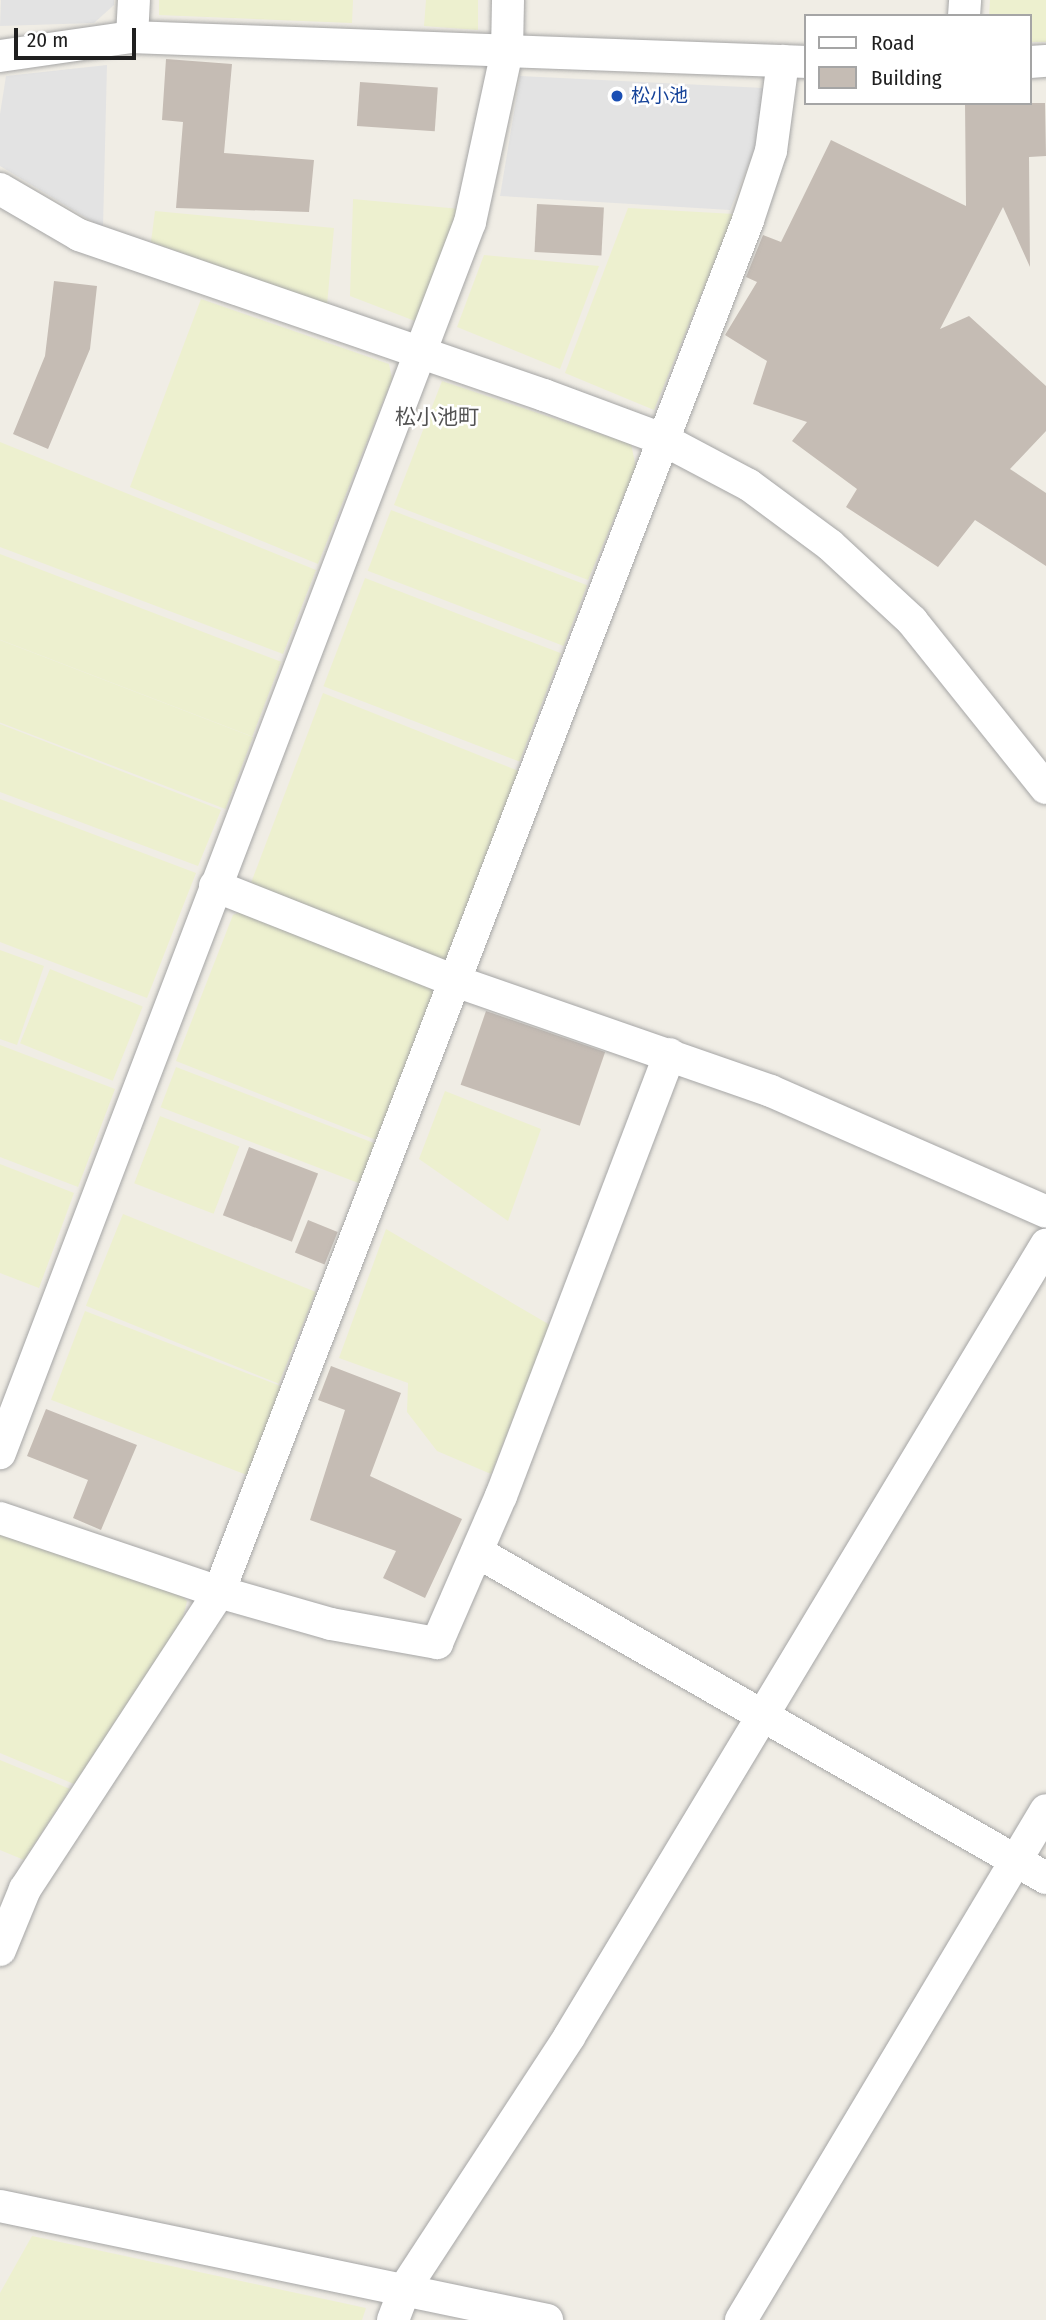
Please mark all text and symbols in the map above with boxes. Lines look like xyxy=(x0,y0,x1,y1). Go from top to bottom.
scale bar xyxy=(18,14,140,58)
legend xyxy=(804,14,1032,105)
text: 20 m xyxy=(27,27,68,53)
text: Road xyxy=(871,30,915,56)
text: Building xyxy=(871,65,942,91)
place label: 松小池 xyxy=(631,85,688,107)
marker: 松小池 xyxy=(609,88,625,104)
district label: 松小池町 xyxy=(395,404,479,430)

